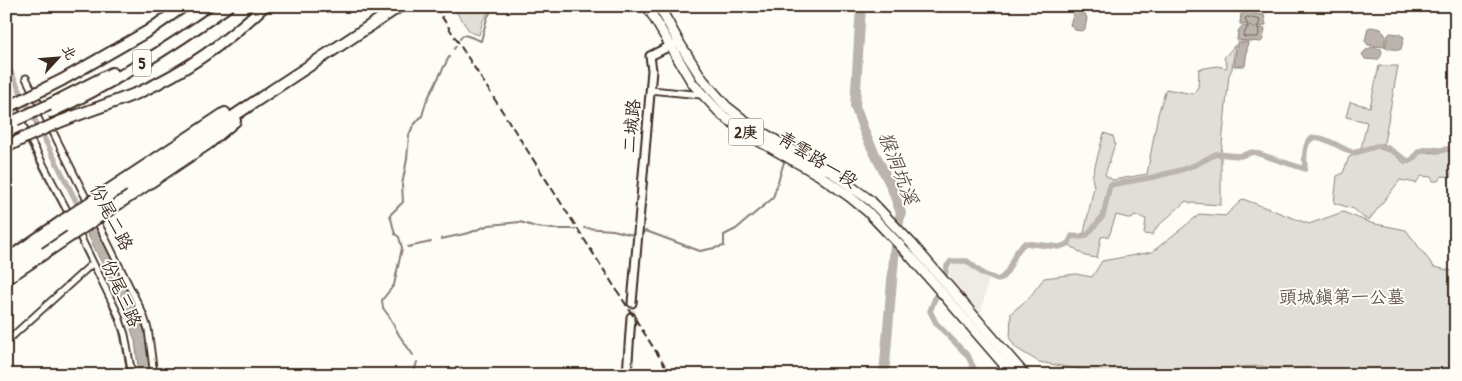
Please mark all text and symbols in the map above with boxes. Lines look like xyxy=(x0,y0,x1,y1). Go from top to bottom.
north arrow xyxy=(32,32,82,82)
text: 北 xyxy=(59,42,82,63)
road number: 5 xyxy=(133,49,151,76)
street label: 二城路 xyxy=(616,98,646,154)
road number: 2庚 xyxy=(728,118,764,146)
street label: 青雲路一段 xyxy=(773,125,863,193)
water label: 猴洞坑溪 xyxy=(873,128,925,209)
street label: 份尾二路 xyxy=(85,179,139,255)
street label: 份尾三路 xyxy=(96,255,148,331)
park label: 頭城鎮第一公墓 xyxy=(1279,284,1405,309)

